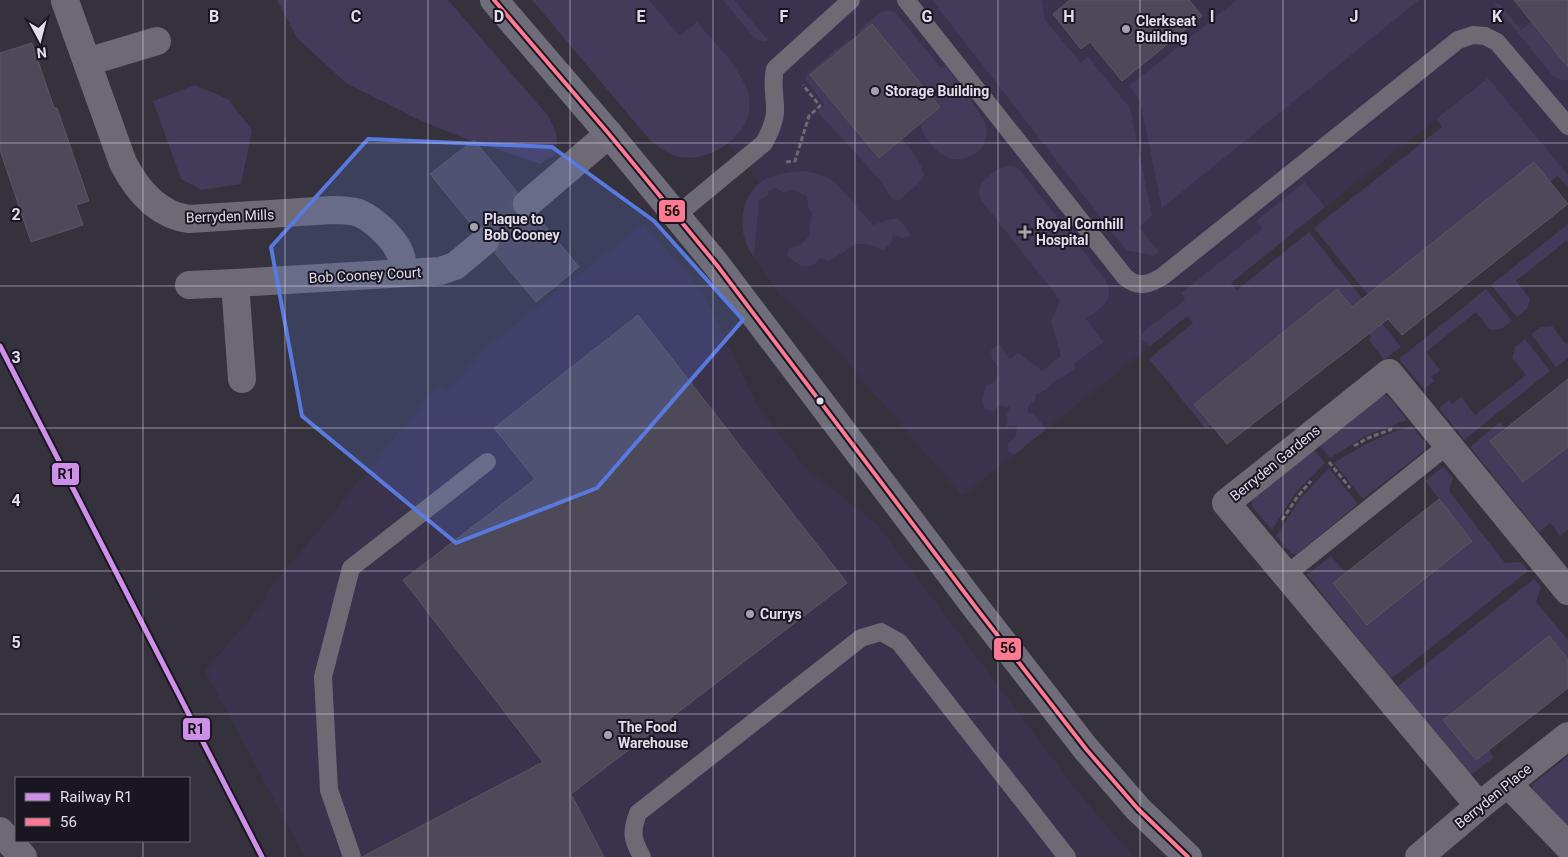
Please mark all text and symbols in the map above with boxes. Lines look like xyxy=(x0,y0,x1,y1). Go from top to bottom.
text: B xyxy=(209,7,219,26)
text: C xyxy=(351,7,361,26)
text: D xyxy=(494,7,504,26)
text: E xyxy=(637,7,646,26)
text: F xyxy=(780,7,789,26)
text: G xyxy=(922,7,933,26)
text: H xyxy=(1063,7,1075,26)
text: I xyxy=(1210,7,1214,26)
text: J xyxy=(1350,7,1358,26)
text: K xyxy=(1492,7,1503,26)
place label: Clerkseat Building xyxy=(1136,13,1196,45)
north arrow xyxy=(15,15,65,65)
marker: Clerkseat Building xyxy=(1120,23,1132,35)
text: N xyxy=(36,44,47,61)
place label: Storage Building xyxy=(885,83,989,99)
marker: Storage Building xyxy=(869,85,881,97)
line badge: 56 xyxy=(658,199,686,223)
text: 56 xyxy=(664,203,680,219)
text: 2 xyxy=(11,205,21,224)
street label: Berryden Mills xyxy=(186,206,274,226)
place label: Plaque to Bob Cooney xyxy=(484,211,560,243)
place label: Royal Cornhill Hospital xyxy=(1036,216,1123,248)
marker: Plaque to Bob Cooney xyxy=(468,221,480,233)
marker: Royal Cornhill Hospital xyxy=(1018,225,1032,239)
street label: Bob Cooney Court xyxy=(308,264,422,286)
text: 3 xyxy=(11,348,21,367)
unlabelled marker xyxy=(815,396,825,406)
street label: Berryden Gardens xyxy=(1227,422,1323,504)
line badge: R1 xyxy=(51,462,80,486)
text: R1 xyxy=(57,466,75,482)
text: 4 xyxy=(11,491,21,510)
place label: Currys xyxy=(760,606,802,622)
marker: Currys xyxy=(744,608,756,620)
text: 5 xyxy=(11,633,21,652)
line badge: 56 xyxy=(993,637,1022,661)
text: 56 xyxy=(1000,640,1016,656)
line badge: R1 xyxy=(182,717,211,741)
place label: The Food Warehouse xyxy=(618,719,689,751)
text: R1 xyxy=(187,721,205,737)
marker: The Food Warehouse xyxy=(602,729,614,741)
street label: Berryden Place xyxy=(1452,760,1534,832)
legend xyxy=(15,777,190,842)
text: Railway R1 xyxy=(60,788,133,806)
text: 56 xyxy=(60,813,77,831)

